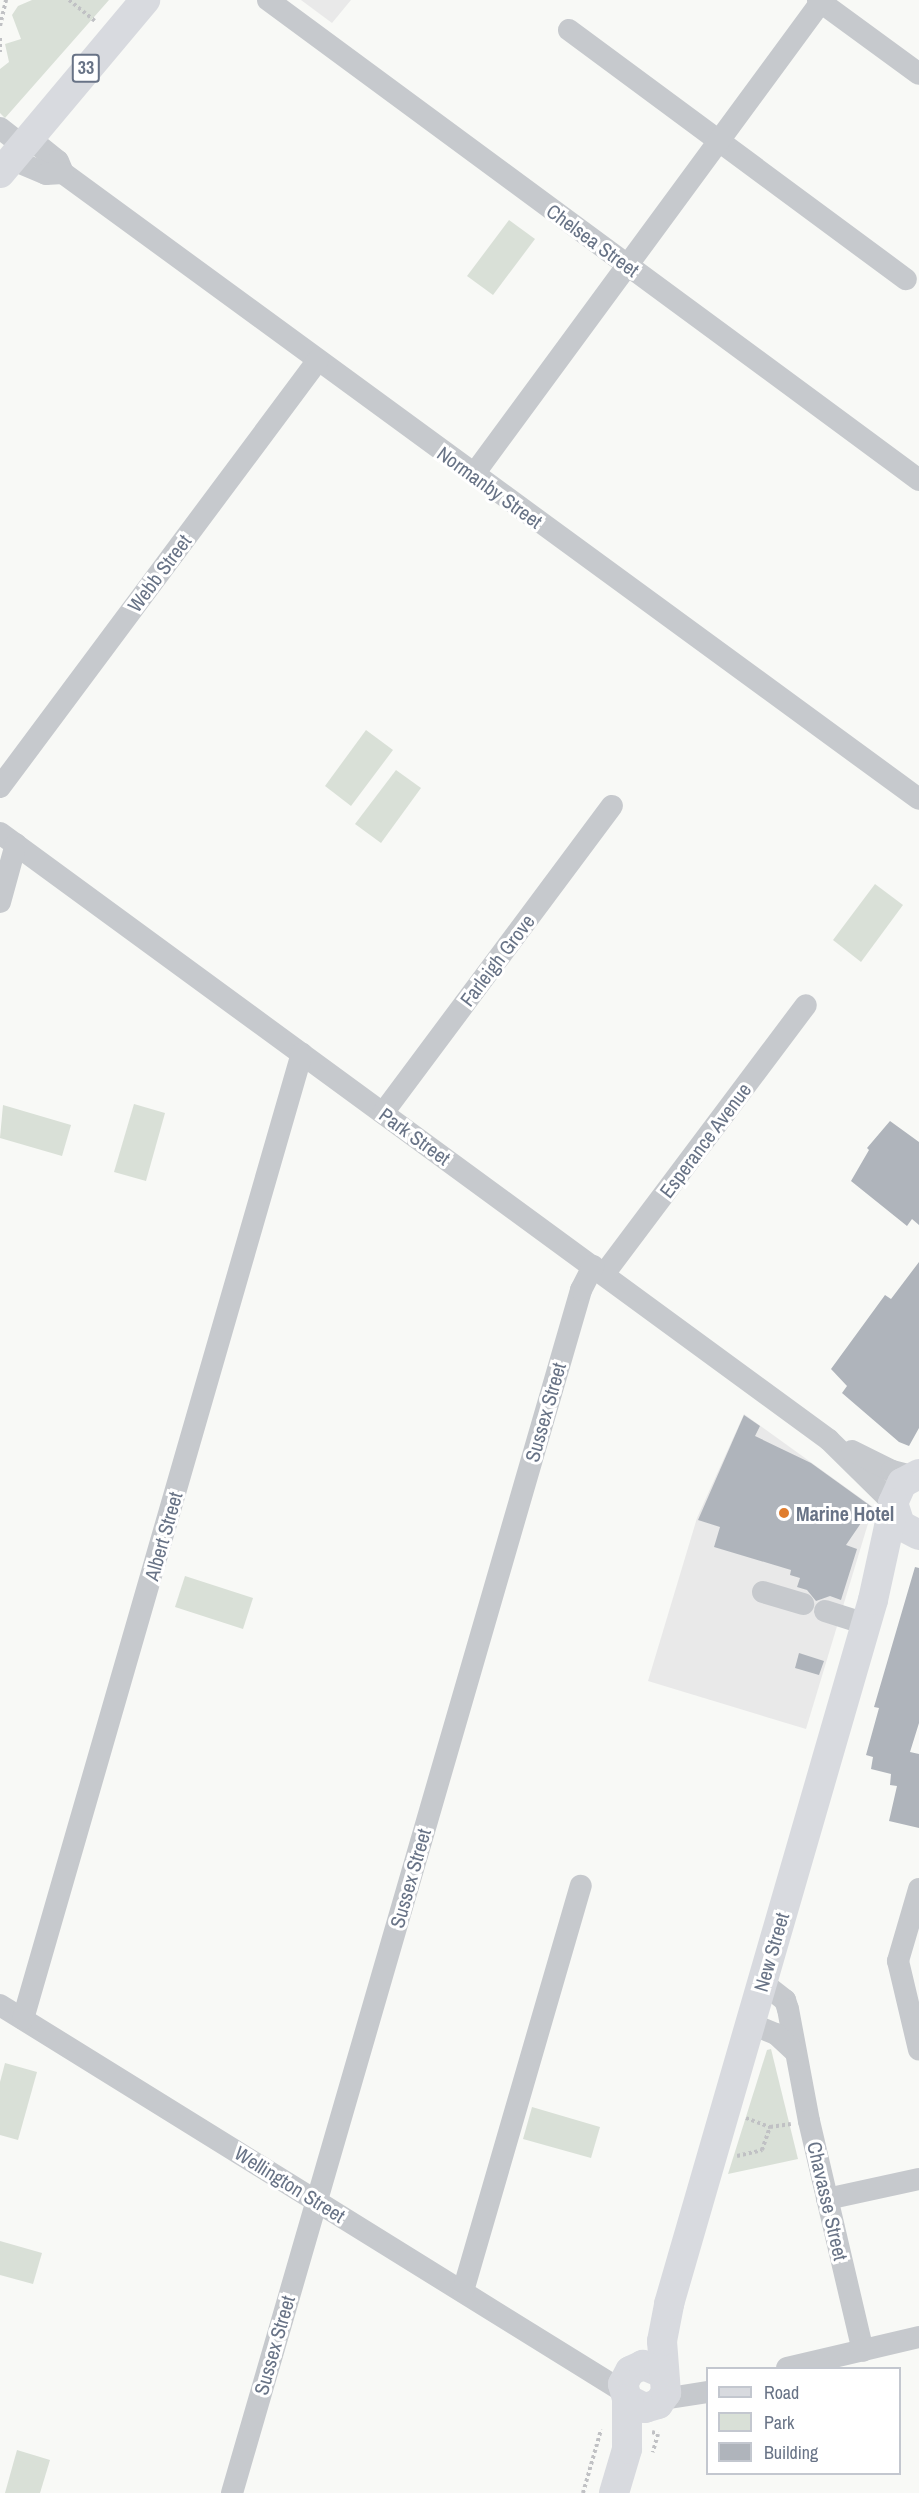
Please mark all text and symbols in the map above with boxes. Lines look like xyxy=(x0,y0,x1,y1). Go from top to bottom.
road number: 33 xyxy=(71,53,101,83)
street label: Chelsea Street xyxy=(542,198,644,282)
street label: Normanby Street xyxy=(433,441,547,533)
street label: Webb Street xyxy=(122,529,196,617)
street label: Farleigh Grove xyxy=(455,909,539,1011)
street label: Esperance Avenue xyxy=(654,1078,756,1202)
street label: Park Street xyxy=(375,1102,455,1170)
street label: Sussex Street xyxy=(519,1360,571,1464)
street label: Albert Street xyxy=(139,1489,187,1583)
place label: Marine Hotel xyxy=(796,1501,894,1525)
marker: Marine Hotel xyxy=(777,1506,791,1520)
street label: Sussex Street xyxy=(384,1826,436,1930)
street label: New Street xyxy=(748,1910,794,1994)
street label: Chavasse Street xyxy=(803,2139,853,2263)
street label: Wellington Street xyxy=(230,2141,350,2227)
street label: Sussex Street xyxy=(248,2293,300,2397)
legend xyxy=(706,2367,901,2475)
text: Road xyxy=(764,2380,799,2405)
text: Park xyxy=(764,2410,794,2435)
text: Building xyxy=(764,2440,818,2465)

